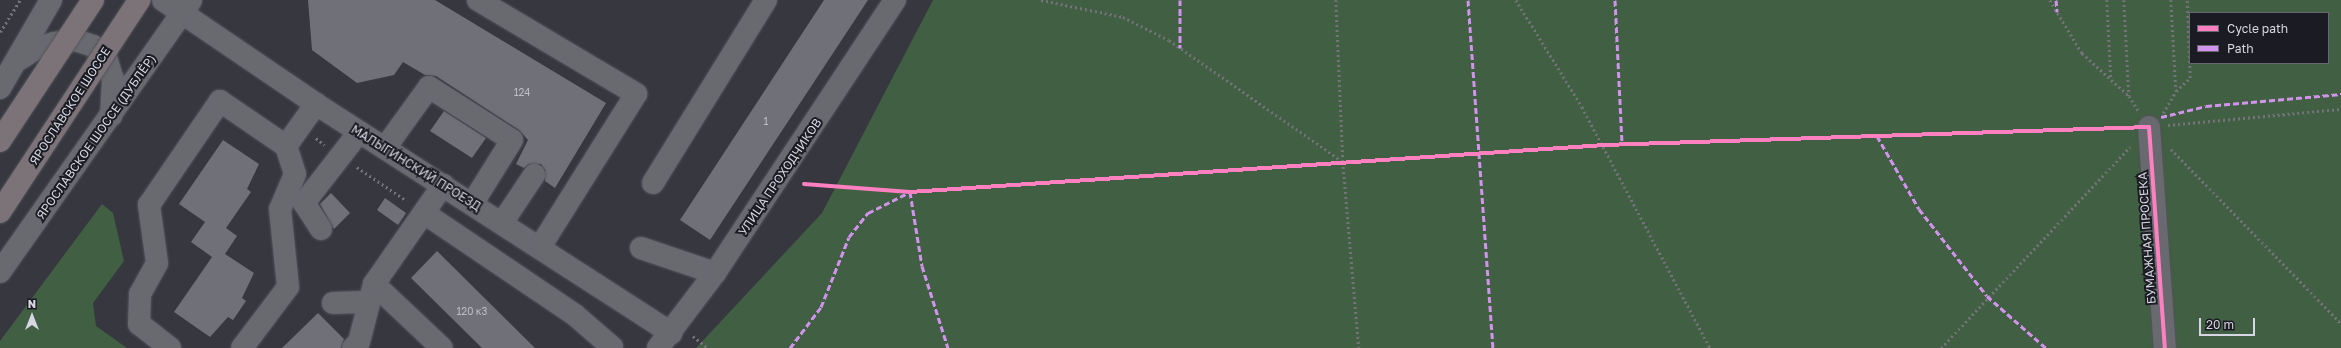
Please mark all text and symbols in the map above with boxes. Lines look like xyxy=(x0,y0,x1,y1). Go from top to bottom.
legend xyxy=(2189,12,2329,64)
text: Cycle path xyxy=(2227,21,2288,36)
text: Path xyxy=(2227,41,2254,56)
street label: ЯРОСЛАВСКОЕ ШОССЕ xyxy=(27,44,113,168)
street label: ЯРОСЛАВСКОЕ ШОССЕ (ДУБЛЁР) xyxy=(33,52,159,222)
house number: 124 xyxy=(514,87,530,99)
street label: УЛИЦА ПРОХОДЧИКОВ xyxy=(735,116,825,238)
house number: 1 xyxy=(764,116,768,128)
street label: МАЛЫГИНСКИЙ ПРОЕЗД xyxy=(349,122,483,214)
street label: БУМАЖНАЯ ПРОСЕКА xyxy=(2135,172,2159,304)
north arrow xyxy=(12,296,52,336)
text: N xyxy=(28,297,36,310)
house number: 120 к3 xyxy=(457,306,487,318)
scale bar xyxy=(2201,310,2257,336)
text: 20 m xyxy=(2206,317,2234,332)

